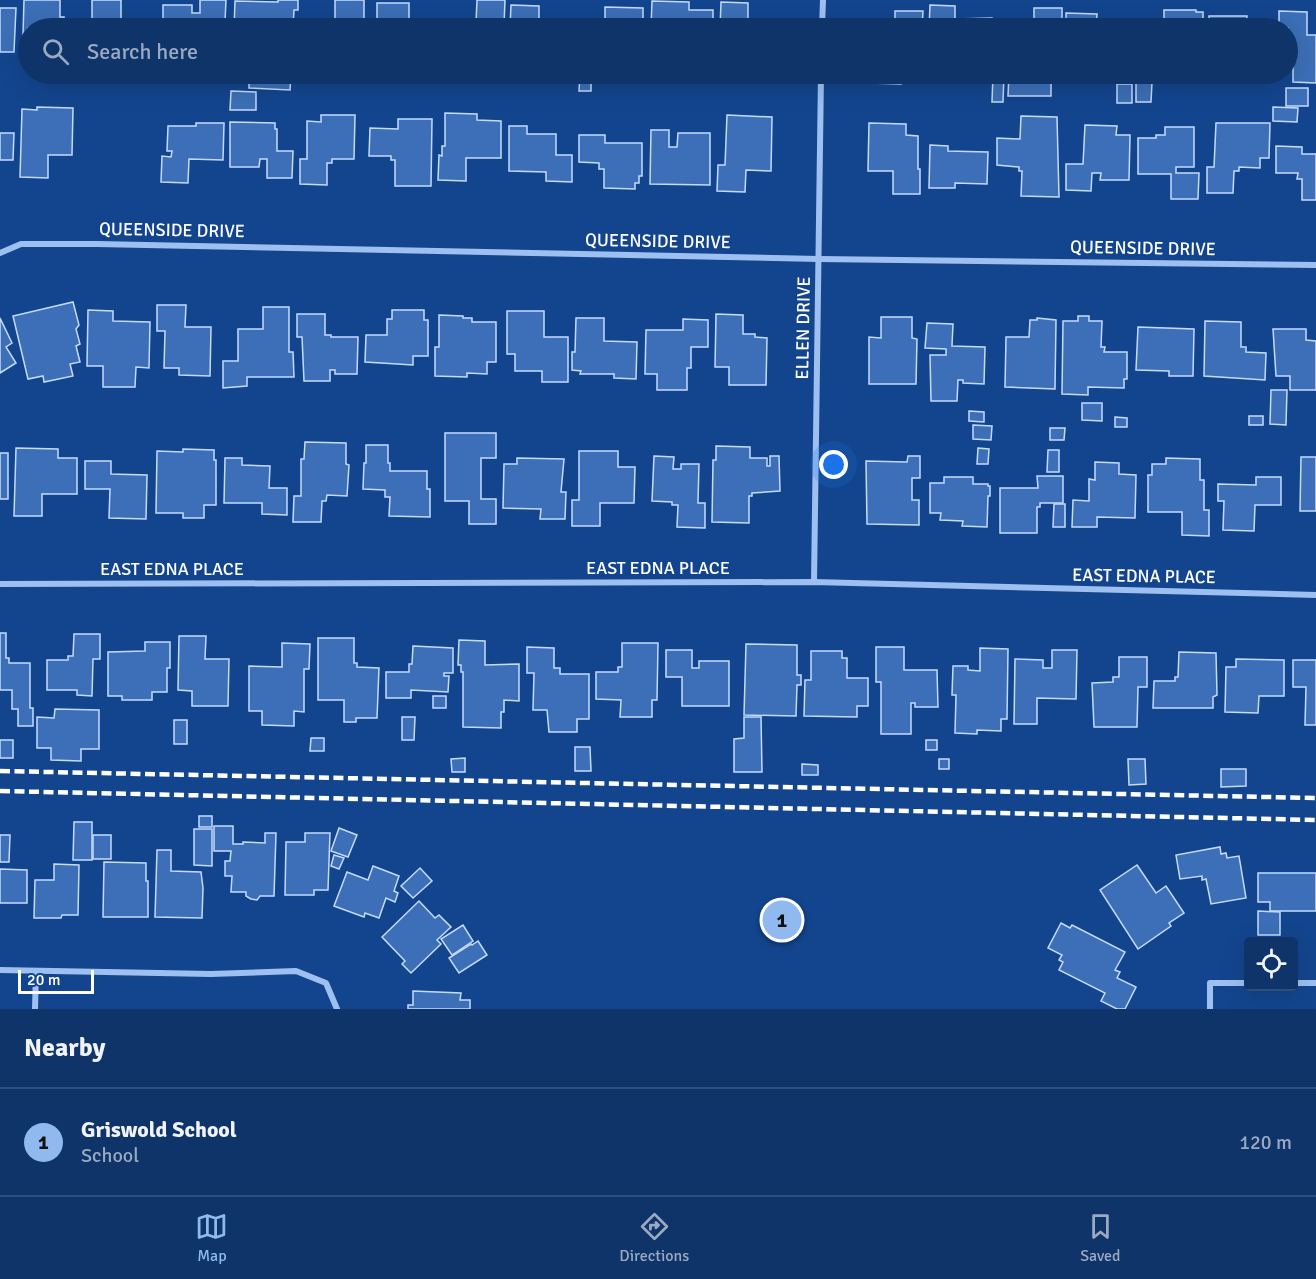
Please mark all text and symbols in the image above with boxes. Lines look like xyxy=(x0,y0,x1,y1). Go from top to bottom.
search box xyxy=(18,18,1298,84)
icon: search xyxy=(39,35,72,68)
text: Search here xyxy=(87,38,198,65)
street label: QUEENSIDE DRIVE xyxy=(99,218,245,242)
street label: QUEENSIDE DRIVE xyxy=(585,229,731,253)
street label: QUEENSIDE DRIVE xyxy=(1070,236,1216,260)
street label: ELLEN DRIVE xyxy=(791,276,815,380)
your location xyxy=(819,450,848,479)
street label: EAST EDNA PLACE xyxy=(586,557,730,579)
street label: EAST EDNA PLACE xyxy=(100,558,244,580)
street label: EAST EDNA PLACE xyxy=(1072,564,1216,588)
pin: 1 xyxy=(762,898,802,942)
map controls xyxy=(1244,937,1298,991)
button: locate xyxy=(1244,937,1298,991)
scale bar xyxy=(18,967,94,994)
text: 20 m xyxy=(27,970,61,990)
text: Nearby xyxy=(24,1032,105,1064)
text: Griswold School xyxy=(81,1116,237,1143)
text: 1 xyxy=(38,1130,49,1155)
text: 120 m xyxy=(1239,1130,1292,1155)
text: School xyxy=(81,1143,139,1168)
tab: Map xyxy=(195,1210,228,1266)
tab: Directions xyxy=(619,1210,689,1266)
tab: Saved xyxy=(1080,1210,1121,1266)

